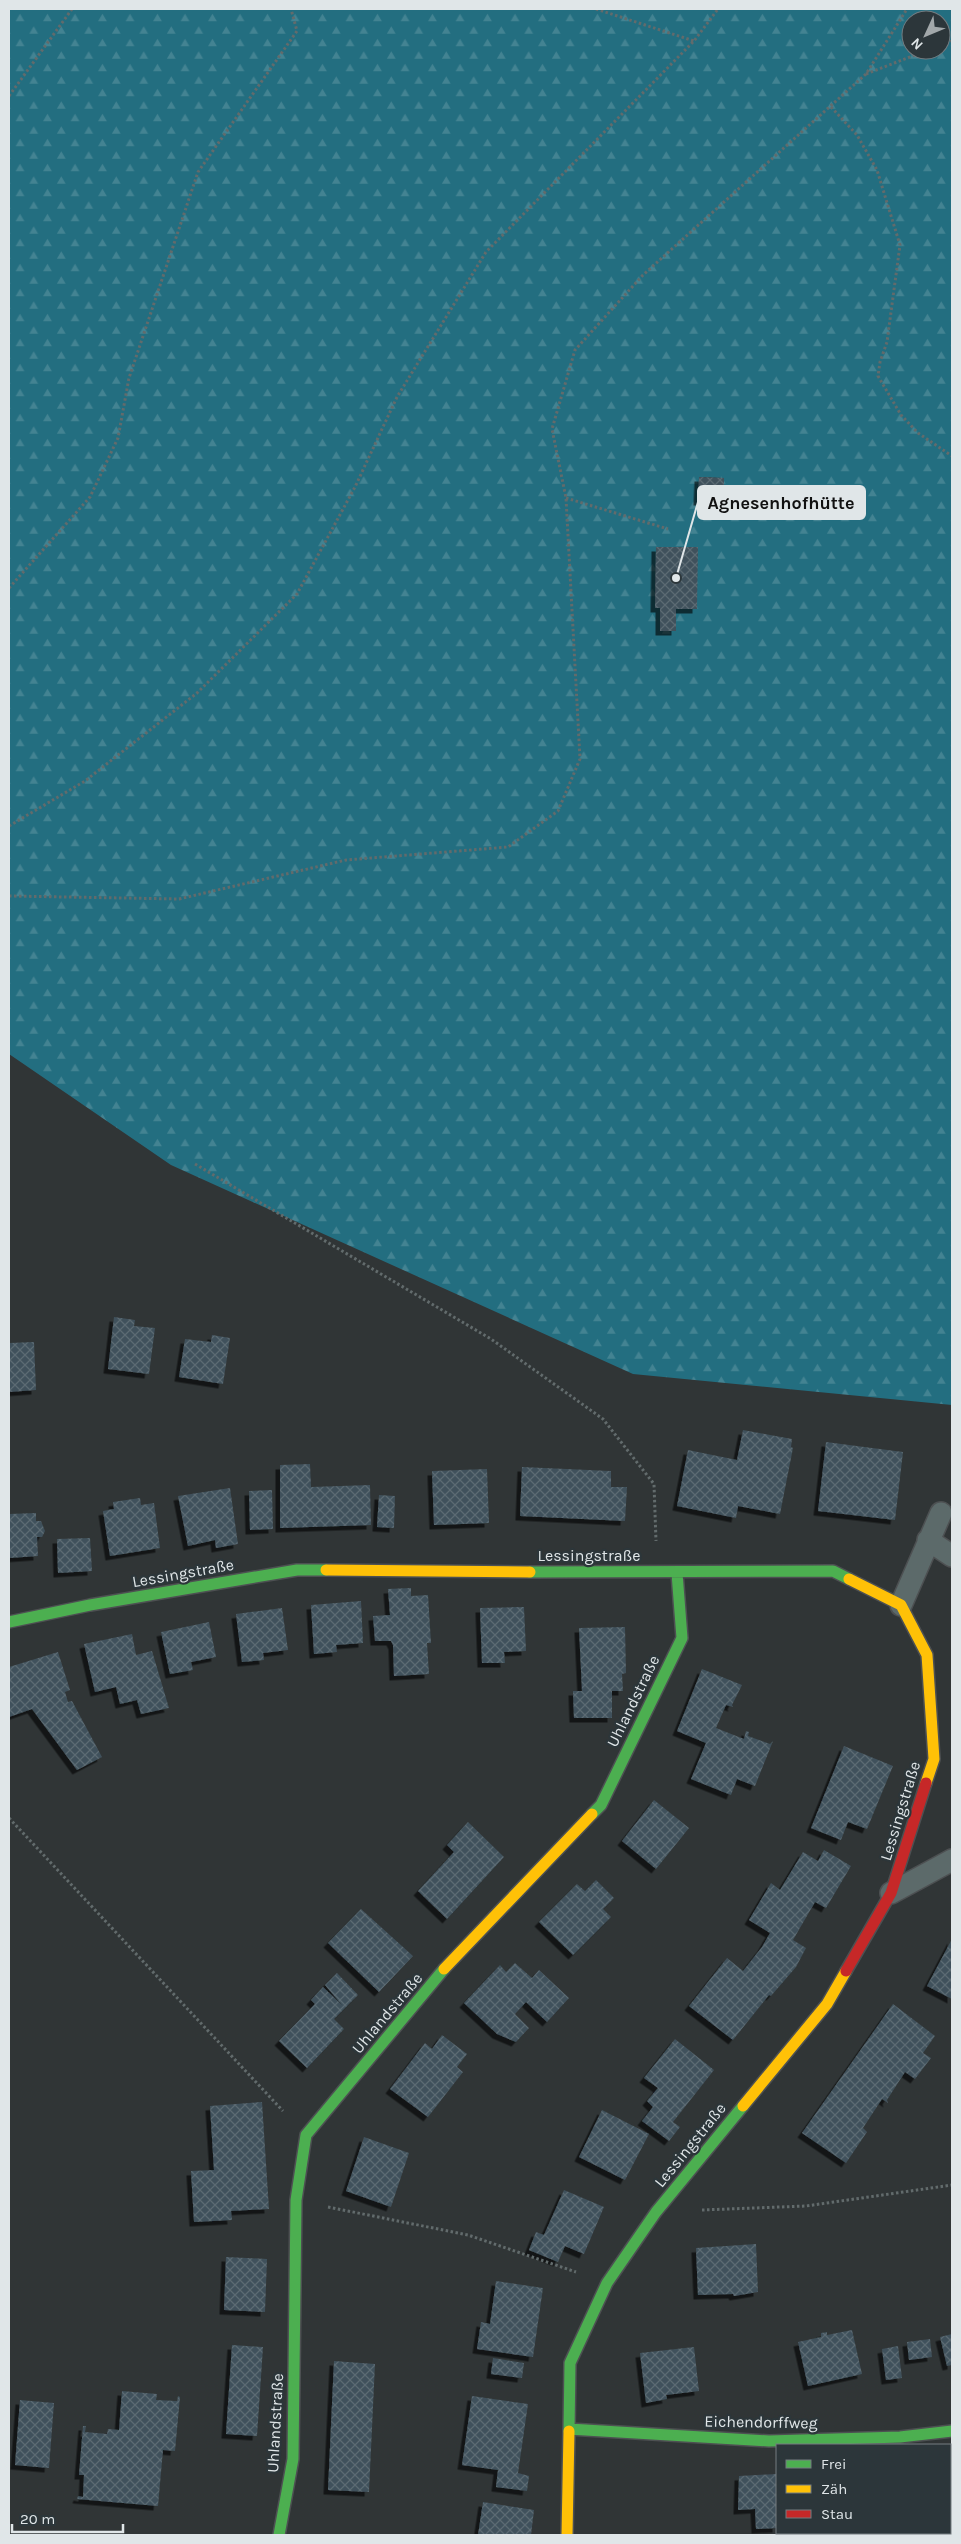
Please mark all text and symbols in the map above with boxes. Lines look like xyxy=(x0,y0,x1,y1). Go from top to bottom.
north arrow xyxy=(901,10,951,60)
text: N xyxy=(907,34,927,53)
callout: Agnesenhofhütte xyxy=(698,486,865,519)
text: Agnesenhofhütte xyxy=(708,492,855,514)
street label: Lessingstraße xyxy=(537,1546,641,1565)
street label: Lessingstraße xyxy=(131,1555,235,1591)
street label: Uhlandstraße xyxy=(603,1652,663,1750)
street label: Lessingstraße xyxy=(876,1759,924,1863)
street label: Uhlandstraße xyxy=(348,1969,426,2057)
street label: Lessingstraße xyxy=(650,2099,730,2191)
street label: Uhlandstraße xyxy=(263,2373,287,2473)
street label: Eichendorffweg xyxy=(704,2412,818,2432)
legend xyxy=(776,2444,951,2534)
text: Frei xyxy=(821,2455,846,2473)
text: Zäh xyxy=(821,2480,847,2498)
scale bar xyxy=(12,2502,124,2534)
text: Stau xyxy=(821,2505,853,2523)
text: 20 m xyxy=(20,2510,55,2528)

